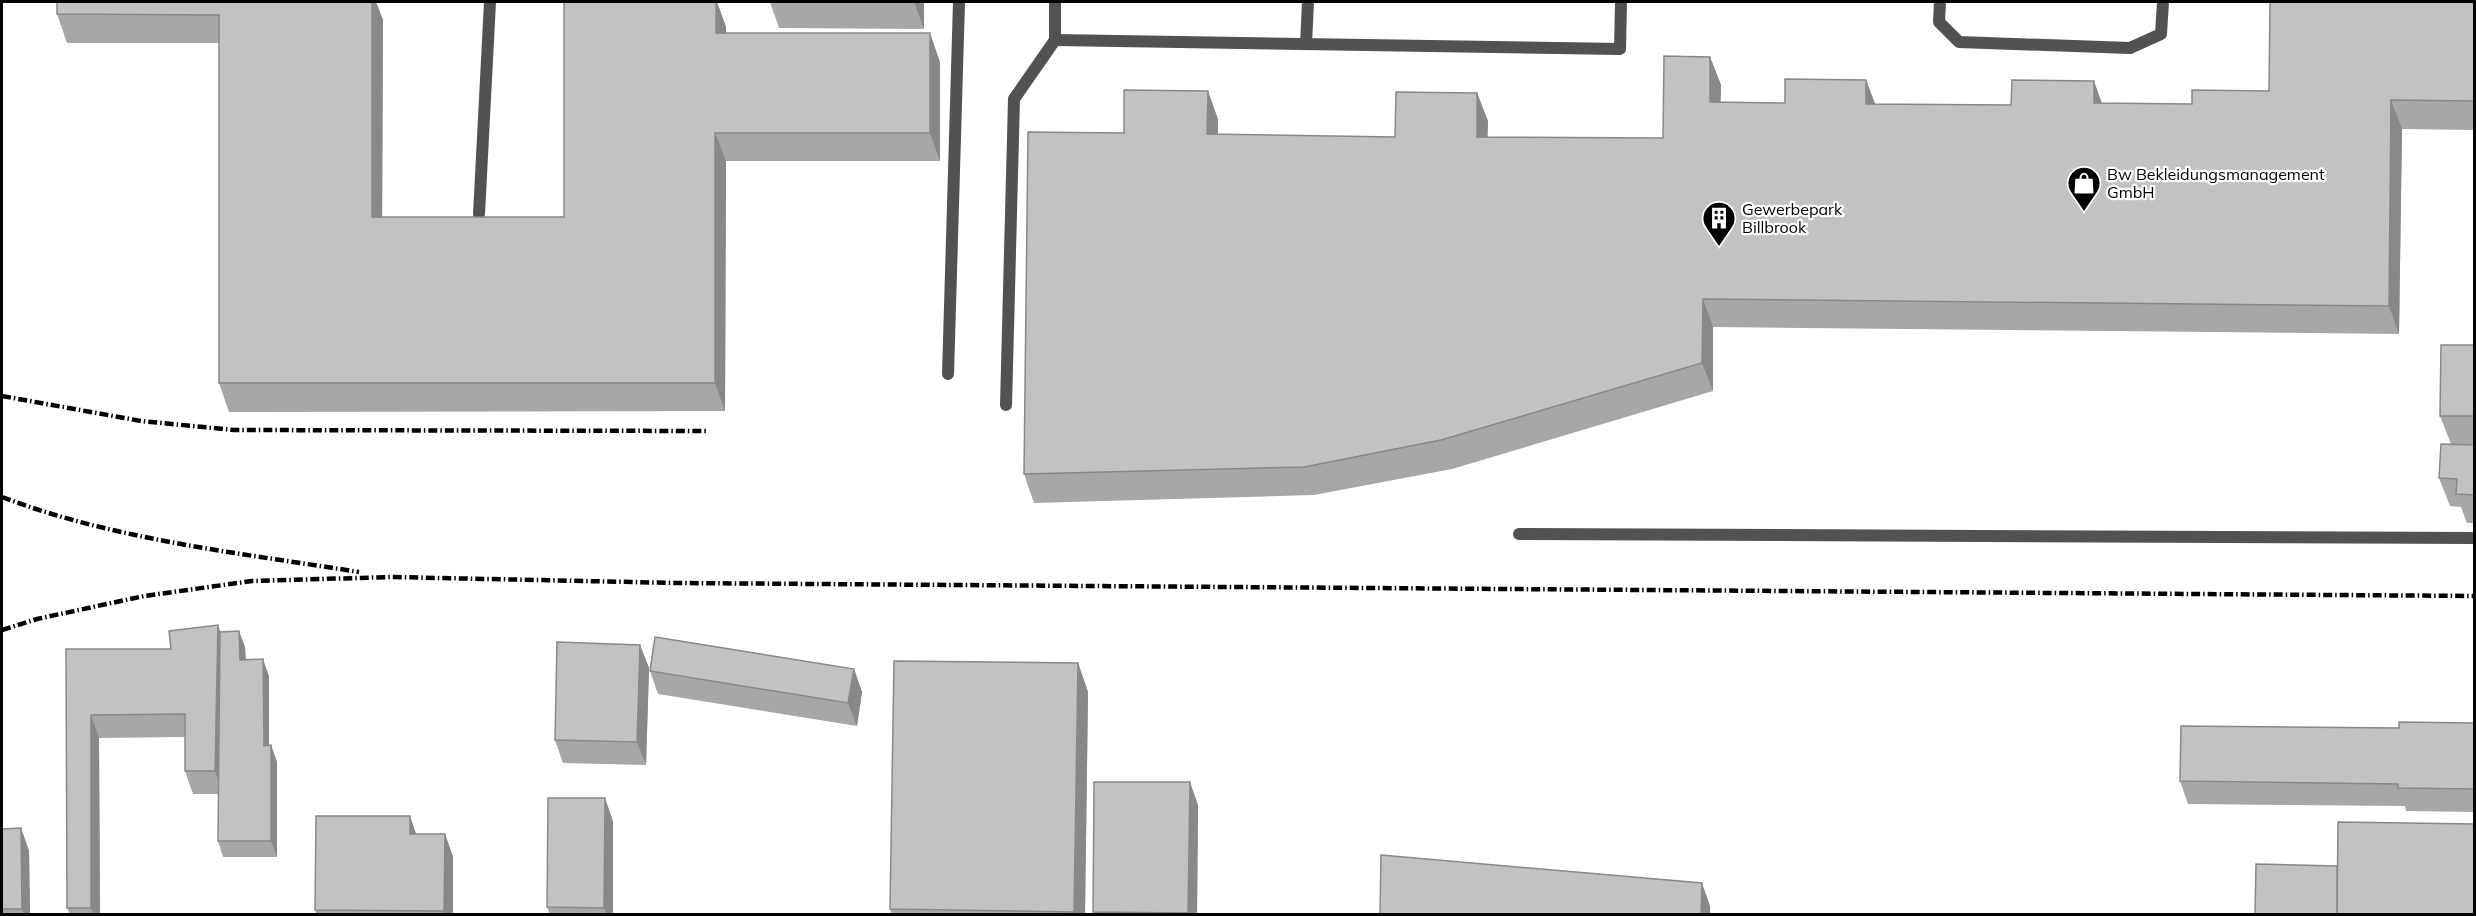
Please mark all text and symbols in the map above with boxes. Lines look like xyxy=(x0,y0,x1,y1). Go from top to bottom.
place label: Bw Bekleidungsmanagement GmbH xyxy=(2107,164,2325,202)
shop icon: Bw Bekleidungsmanagement GmbH xyxy=(2066,165,2102,212)
place label: Gewerbepark Billbrook xyxy=(1742,199,1843,237)
building icon: Gewerbepark Billbrook xyxy=(1701,200,1737,247)

